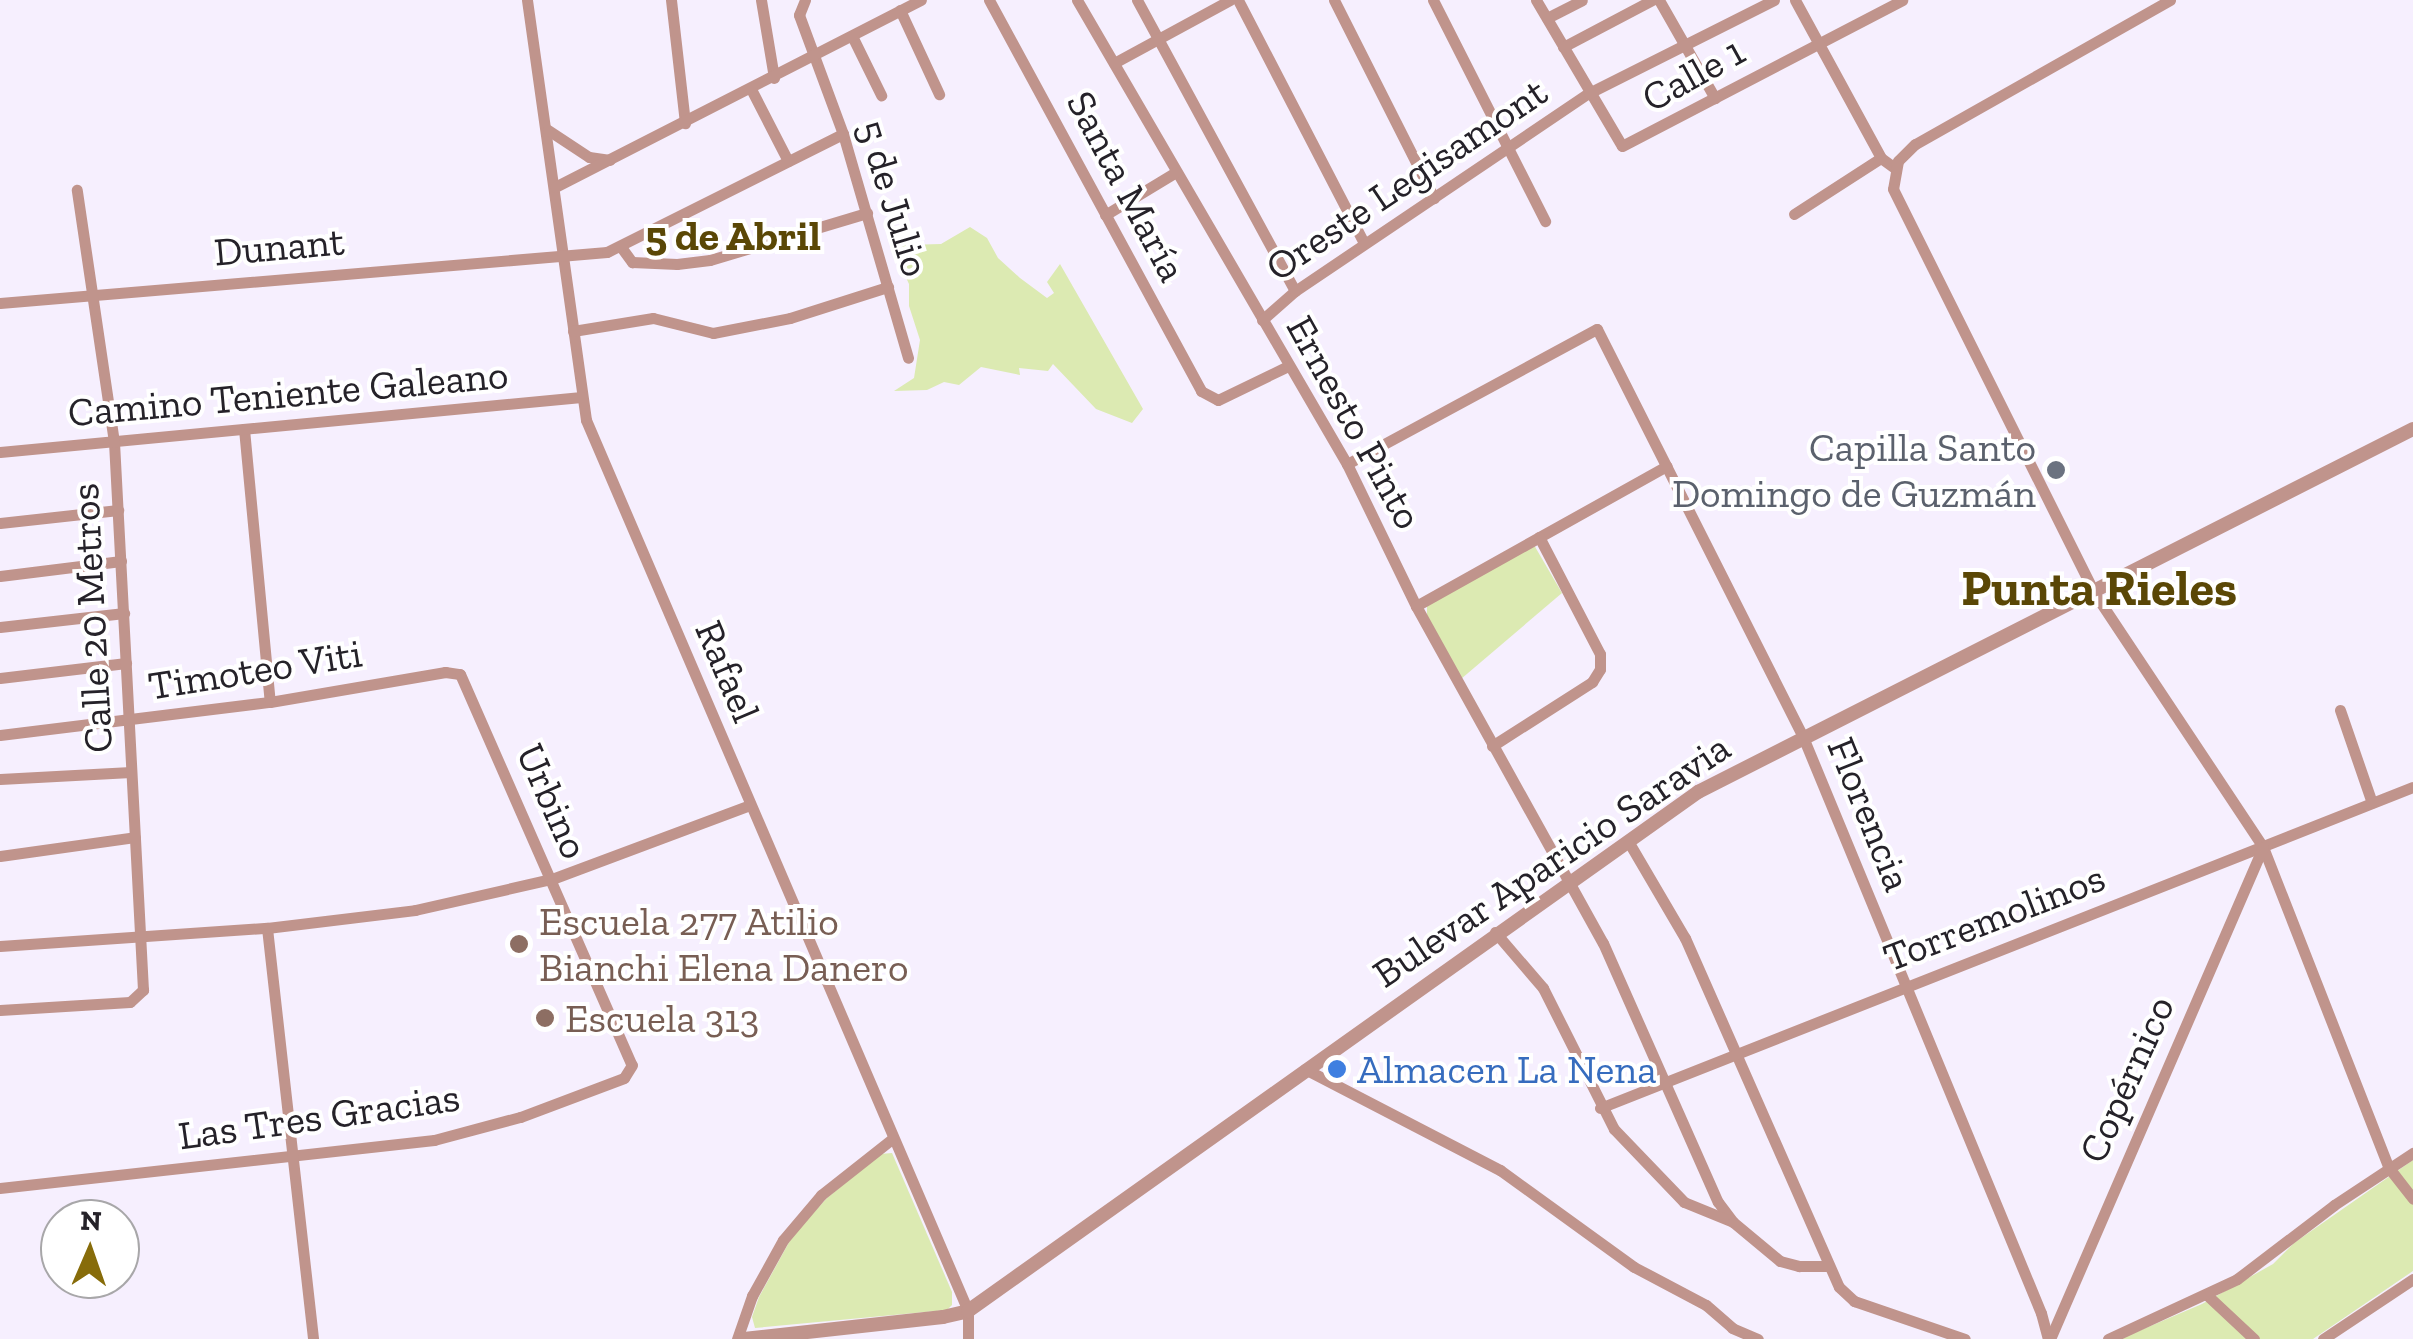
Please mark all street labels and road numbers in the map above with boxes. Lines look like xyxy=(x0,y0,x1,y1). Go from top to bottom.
street label: Calle 1 xyxy=(1633,26,1753,122)
street label: Oreste Legisamont xyxy=(1256,67,1556,291)
street label: Santa María xyxy=(1057,83,1197,289)
street label: 5 de Julio xyxy=(847,114,941,282)
street label: Dunant xyxy=(212,216,346,276)
street label: Ernesto Pinto xyxy=(1277,307,1433,537)
street label: Camino Teniente Galeano xyxy=(66,350,510,436)
street label: Calle 20 Metros xyxy=(60,482,122,754)
street label: Rafael xyxy=(685,613,771,729)
street label: Timoteo Viti xyxy=(144,628,366,710)
street label: Bulevar Aparicio Saravia xyxy=(1363,722,1739,998)
street label: Florencia xyxy=(1818,730,1922,898)
street label: Urbino xyxy=(507,736,599,866)
street label: Torremolinos xyxy=(1877,853,2111,981)
street label: Copérnico xyxy=(2068,988,2184,1170)
street label: Las Tres Gracias xyxy=(175,1072,463,1160)

